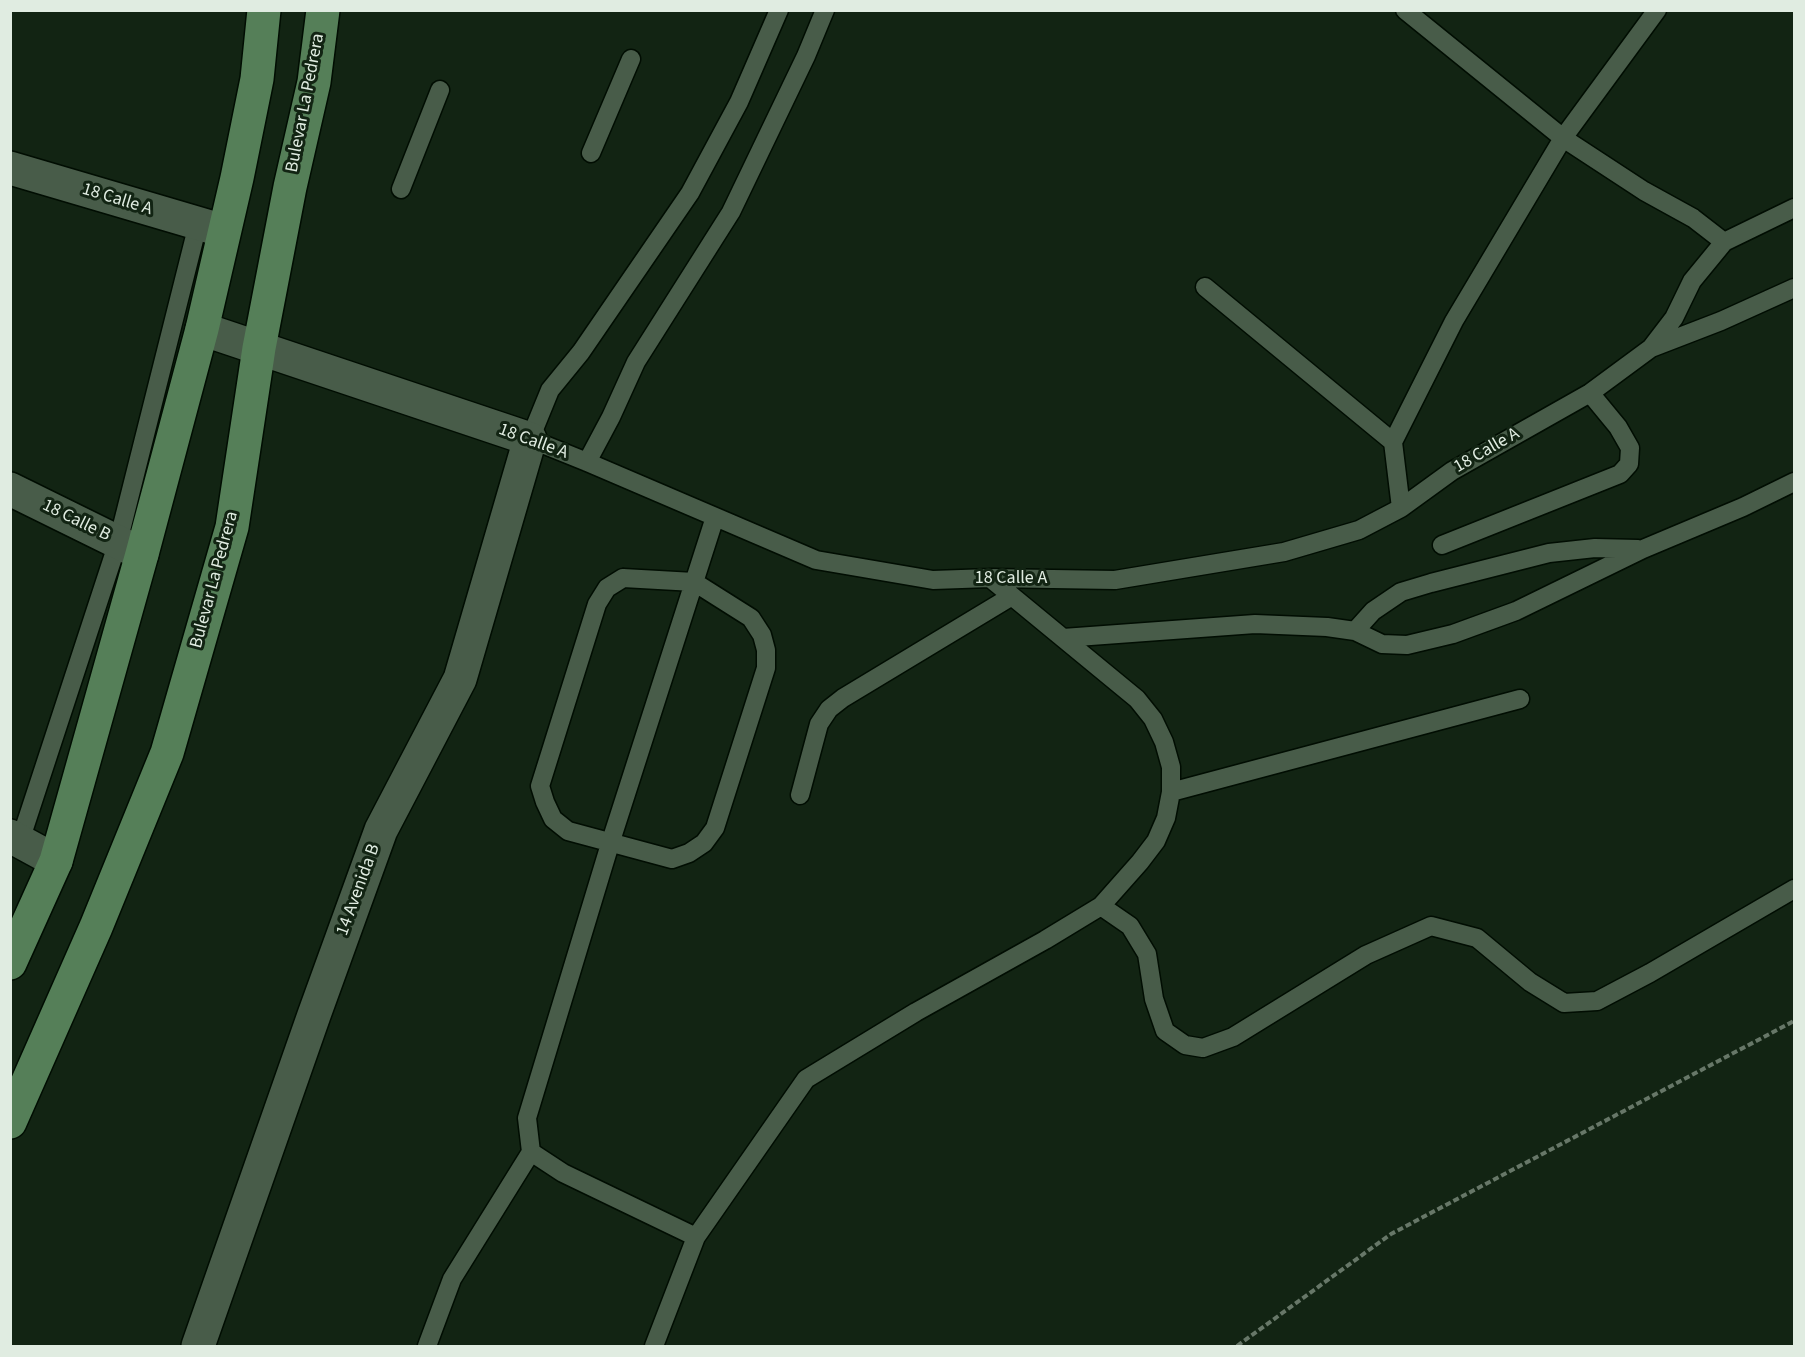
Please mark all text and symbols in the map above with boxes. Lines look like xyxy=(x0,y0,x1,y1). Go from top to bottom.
street label: Bulevar La Pedrera xyxy=(282,32,330,174)
street label: 18 Calle A xyxy=(79,179,155,221)
street label: 18 Calle A xyxy=(495,419,571,465)
street label: 18 Calle A xyxy=(1450,424,1524,478)
street label: 18 Calle B xyxy=(38,495,114,547)
street label: Bulevar La Pedrera xyxy=(186,509,244,651)
street label: 18 Calle A xyxy=(975,568,1047,590)
street label: 14 Avenida B xyxy=(332,841,386,939)

